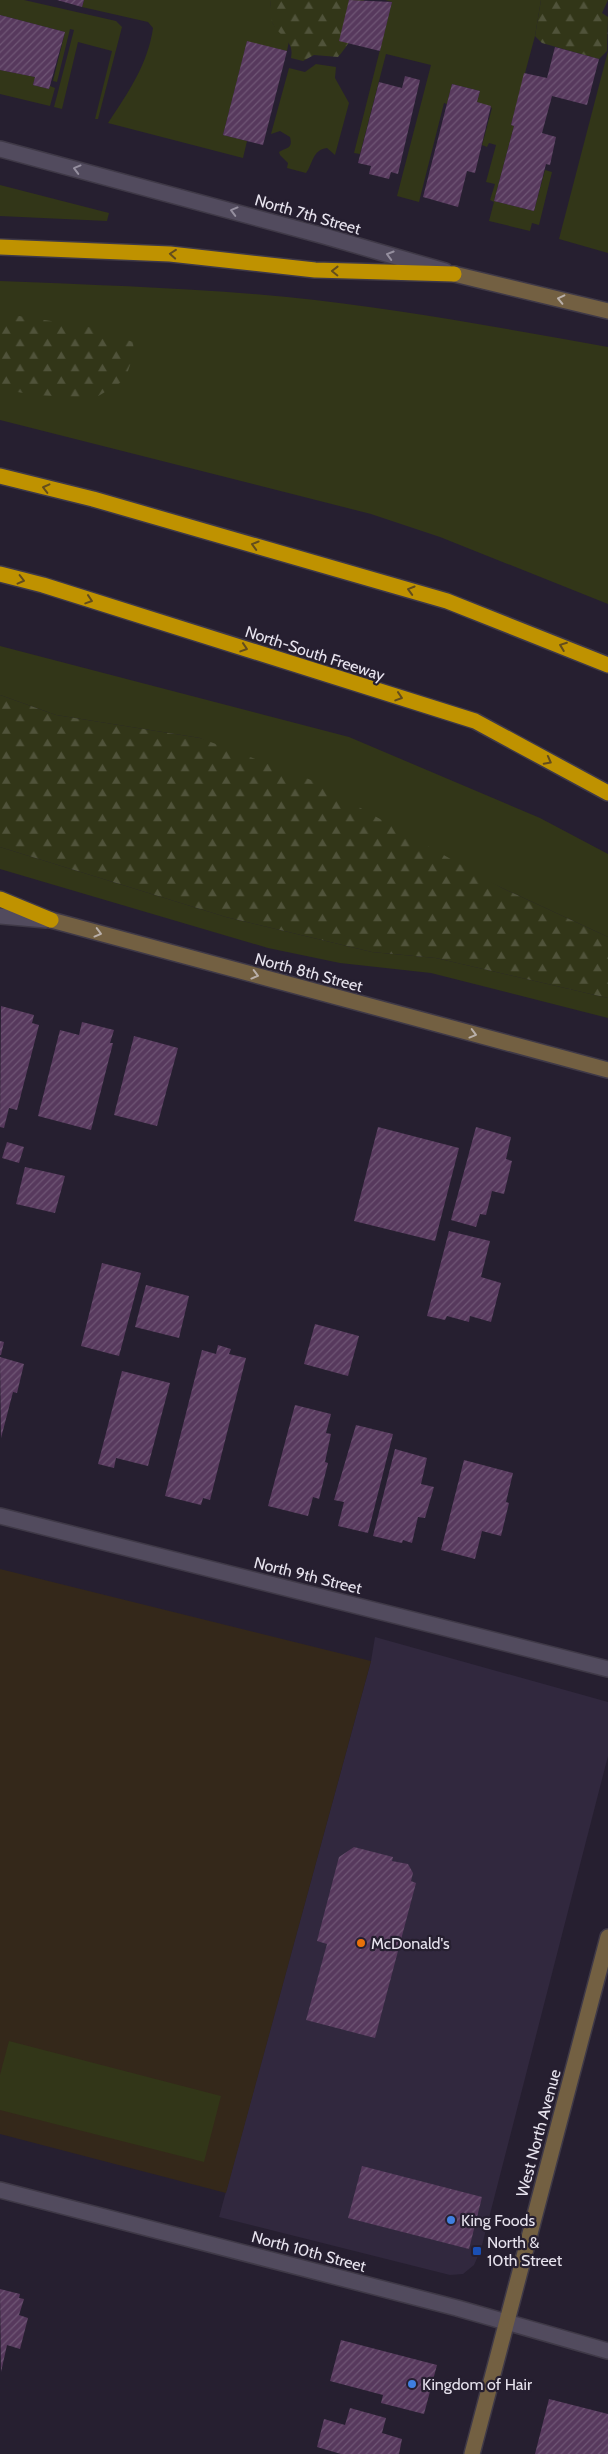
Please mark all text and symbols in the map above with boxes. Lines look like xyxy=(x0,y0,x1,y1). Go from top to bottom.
one-way arrow xyxy=(73,164,81,174)
street label: North 7th Street xyxy=(253,190,364,239)
one-way arrow xyxy=(229,206,238,217)
one-way arrow xyxy=(169,249,177,260)
one-way arrow xyxy=(386,251,395,261)
one-way arrow xyxy=(331,265,339,276)
one-way arrow xyxy=(556,294,565,305)
one-way arrow xyxy=(43,483,51,493)
one-way arrow xyxy=(250,540,259,551)
one-way arrow xyxy=(17,574,26,585)
one-way arrow xyxy=(407,586,415,596)
one-way arrow xyxy=(85,594,93,604)
street label: North-South Freeway xyxy=(243,622,387,685)
one-way arrow xyxy=(559,642,568,652)
one-way arrow xyxy=(240,643,248,653)
one-way arrow xyxy=(394,692,403,702)
one-way arrow xyxy=(543,754,552,764)
one-way arrow xyxy=(93,927,102,938)
street label: North 8th Street xyxy=(253,949,366,996)
one-way arrow xyxy=(250,969,259,980)
one-way arrow xyxy=(468,1028,477,1039)
street label: North 9th Street xyxy=(252,1553,364,1598)
place label: McDonald's xyxy=(371,1934,450,1953)
marker: McDonald's xyxy=(355,1937,367,1949)
street label: West North Avenue xyxy=(512,2067,565,2199)
place label: King Foods xyxy=(461,2211,535,2230)
marker: King Foods xyxy=(445,2214,457,2226)
street label: North 10th Street xyxy=(250,2227,369,2276)
place label: North & 10th Street xyxy=(487,2233,563,2270)
marker: North & 10th Street xyxy=(471,2245,483,2257)
place label: Kingdom of Hair xyxy=(422,2375,533,2394)
marker: Kingdom of Hair xyxy=(406,2378,418,2390)

